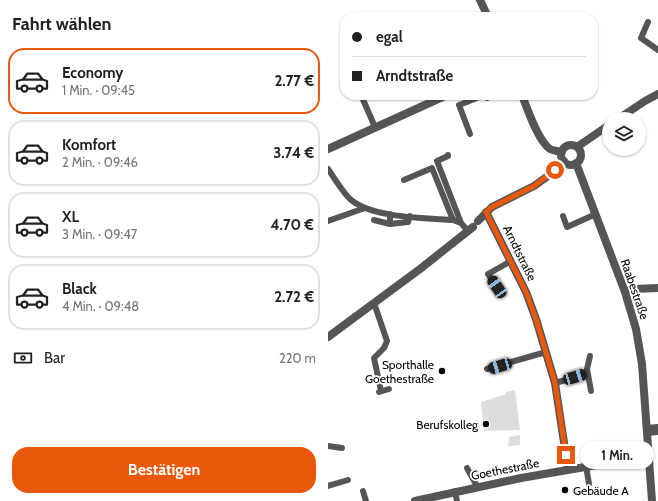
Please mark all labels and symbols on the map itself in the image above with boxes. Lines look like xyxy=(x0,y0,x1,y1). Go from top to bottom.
route start xyxy=(546,161,564,179)
street label: Arndtstraße xyxy=(500,223,540,283)
street label: Raabestraße xyxy=(618,257,652,321)
car xyxy=(485,274,509,300)
place label: Sporthalle Goethestraße xyxy=(365,357,434,386)
car xyxy=(487,357,513,375)
marker: Sporthalle Goethestraße xyxy=(437,366,447,376)
car xyxy=(562,368,588,386)
place label: Berufskolleg xyxy=(416,417,479,432)
marker: Berufskolleg xyxy=(481,419,491,429)
callout: 1 Min. xyxy=(580,441,654,469)
route end xyxy=(557,446,575,464)
street label: Goethestraße xyxy=(470,455,540,483)
place label: Gebäude A xyxy=(573,483,629,498)
marker: Gebäude A xyxy=(560,485,570,495)

